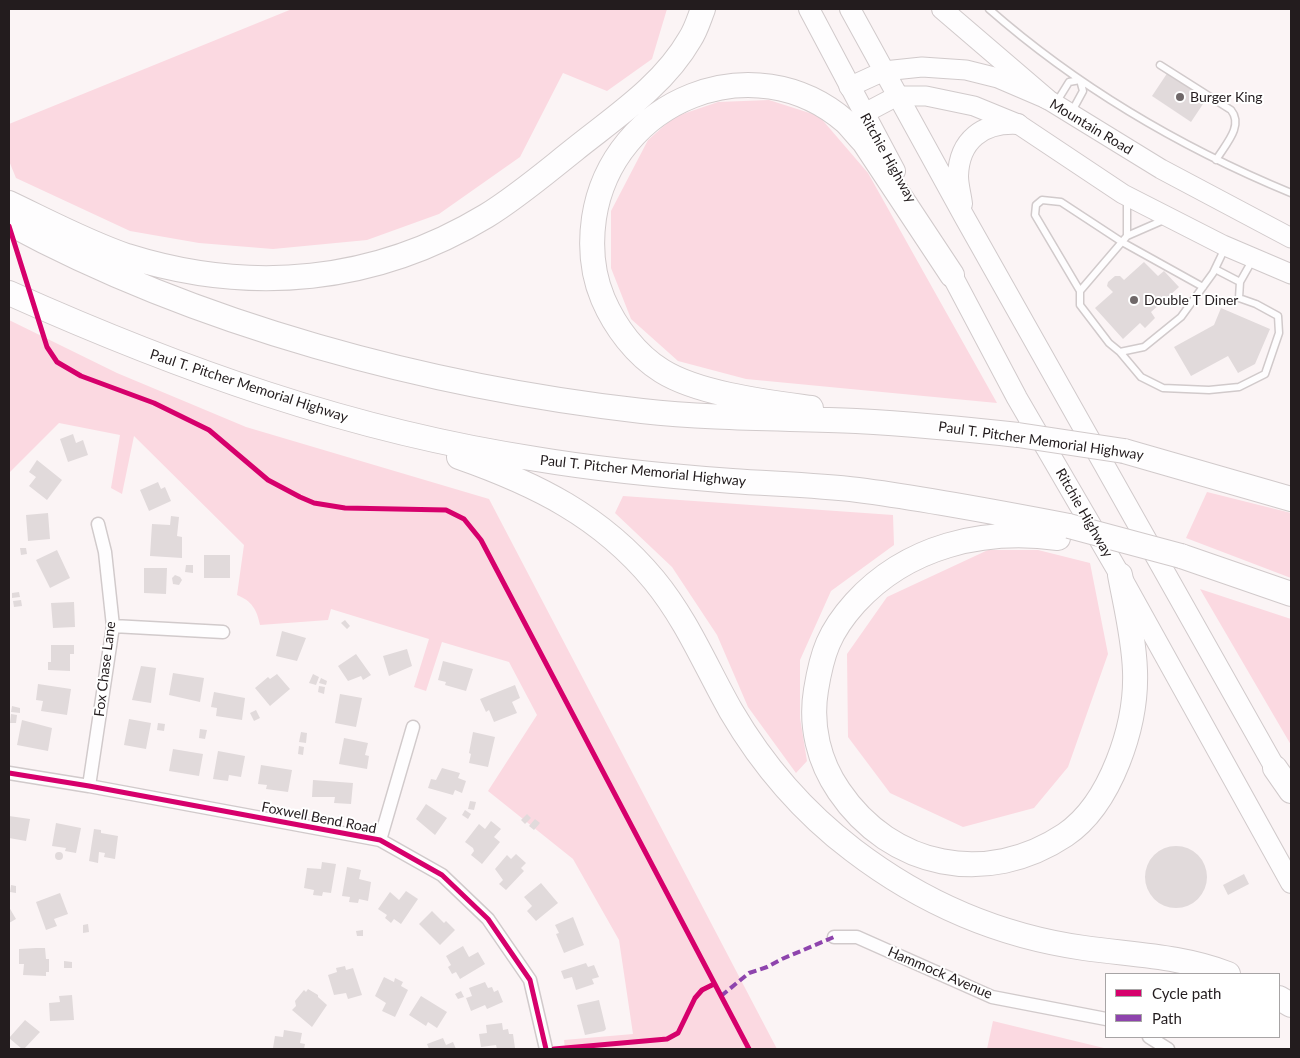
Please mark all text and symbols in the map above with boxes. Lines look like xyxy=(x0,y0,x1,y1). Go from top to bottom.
place label: Burger King xyxy=(1190,89,1263,105)
marker: Burger King xyxy=(1174,91,1186,103)
street label: Mountain Road xyxy=(1046,96,1136,158)
street label: Ritchie Highway xyxy=(856,110,920,206)
place label: Double T Diner xyxy=(1144,292,1238,308)
marker: Double T Diner xyxy=(1128,294,1140,306)
street label: Paul T. Pitcher Memorial Highway xyxy=(148,346,350,426)
street label: Paul T. Pitcher Memorial Highway xyxy=(937,418,1145,464)
street label: Paul T. Pitcher Memorial Highway xyxy=(539,452,747,490)
street label: Ritchie Highway xyxy=(1052,466,1116,560)
street label: Fox Chase Lane xyxy=(91,620,119,718)
street label: Foxwell Bend Road xyxy=(260,799,378,837)
street label: Hammock Avenue xyxy=(885,943,995,1003)
legend xyxy=(1105,973,1280,1038)
text: Cycle path xyxy=(1152,984,1221,1002)
text: Path xyxy=(1152,1009,1182,1027)

